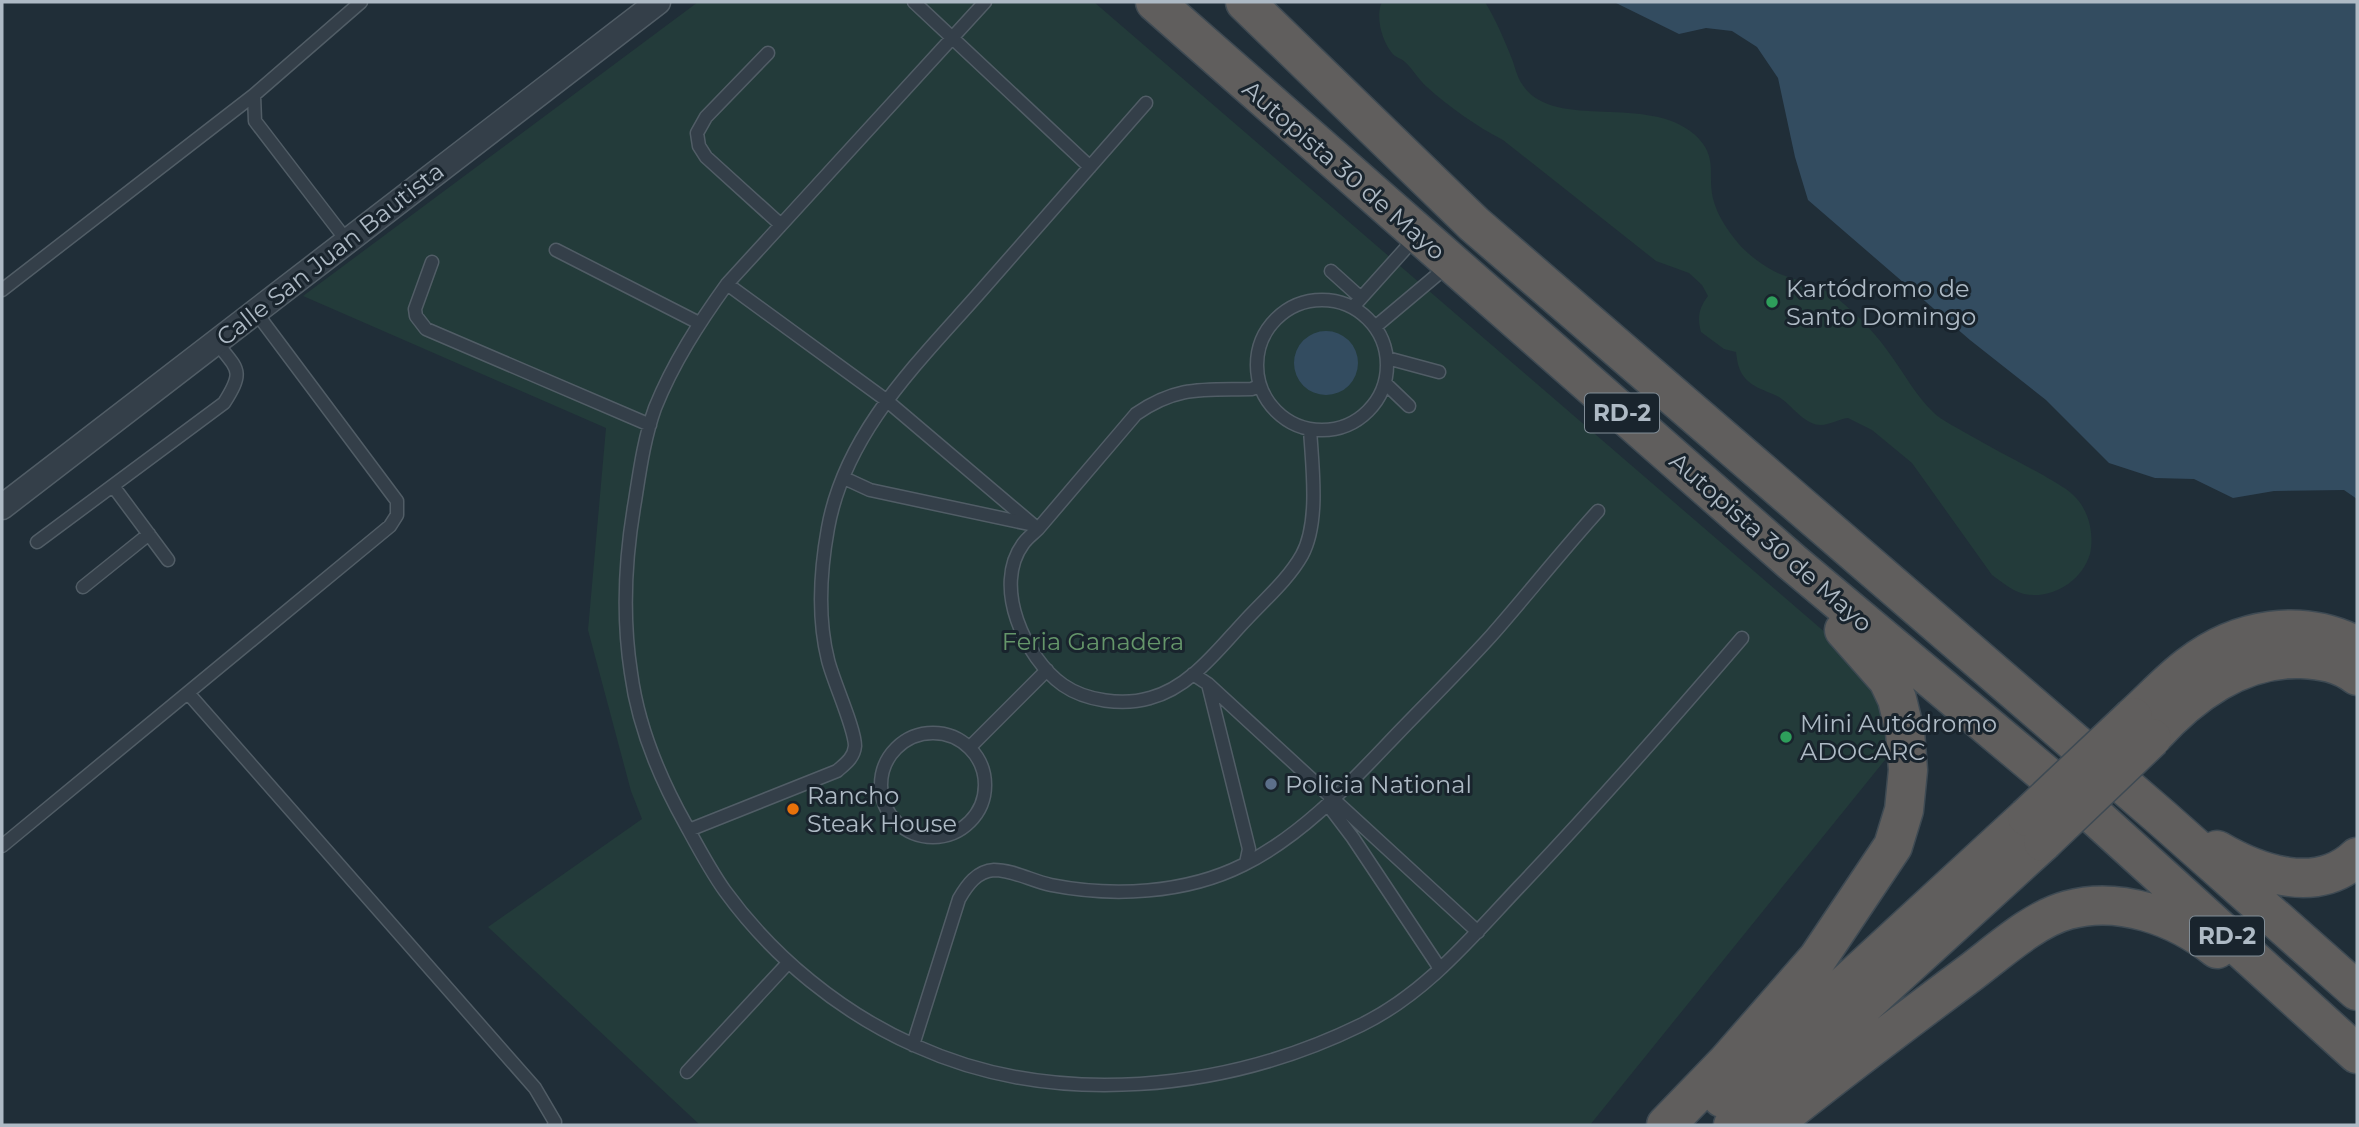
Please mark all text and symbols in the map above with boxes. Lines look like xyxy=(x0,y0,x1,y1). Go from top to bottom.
street label: Autopista 30 de Mayo xyxy=(1237,74,1451,266)
street label: Calle San Juan Bautista xyxy=(210,156,450,352)
place label: Kartódromo de Santo Domingo xyxy=(1786,274,1976,331)
marker: Kartódromo de Santo Domingo xyxy=(1764,294,1780,310)
road number: RD-2 xyxy=(1585,394,1659,432)
street label: Autopista 30 de Mayo xyxy=(1664,446,1878,638)
park label: Feria Ganadera xyxy=(1002,627,1184,656)
place label: Mini Autódromo ADOCARC xyxy=(1800,709,1997,766)
marker: Mini Autódromo ADOCARC xyxy=(1778,729,1794,745)
place label: Policia National xyxy=(1285,770,1472,799)
marker: Policia National xyxy=(1263,776,1279,792)
place label: Rancho Steak House xyxy=(807,781,957,838)
marker: Rancho Steak House xyxy=(785,801,801,817)
road number: RD-2 xyxy=(2190,917,2264,956)

